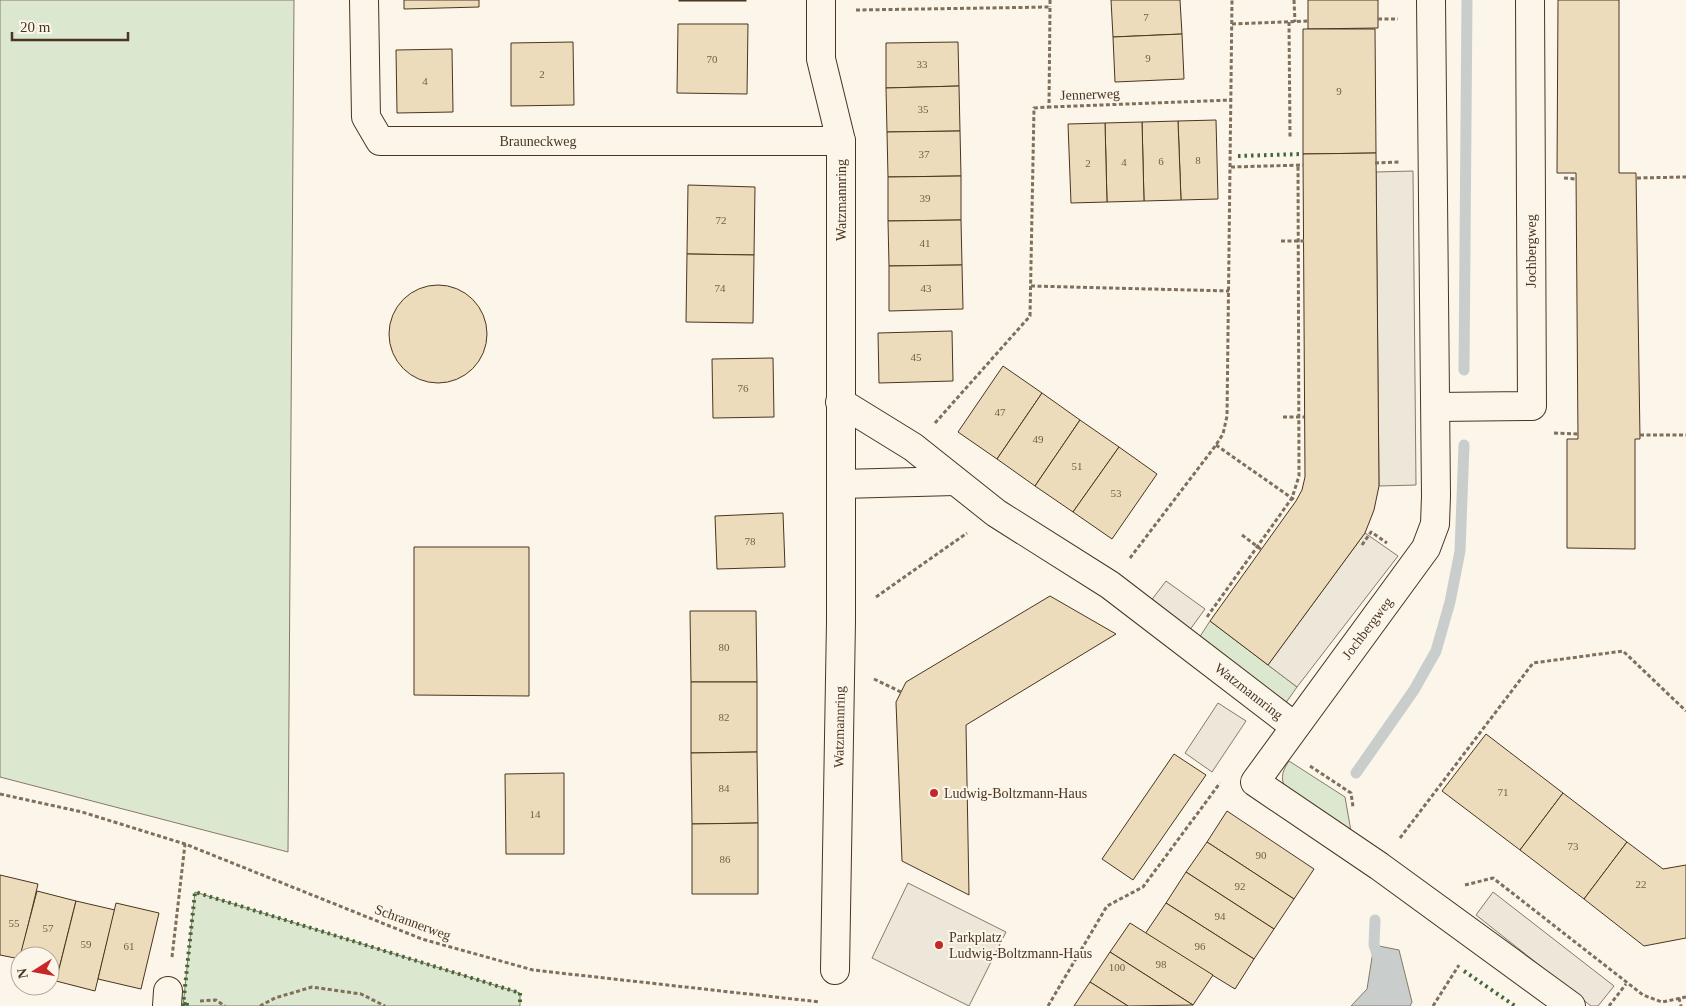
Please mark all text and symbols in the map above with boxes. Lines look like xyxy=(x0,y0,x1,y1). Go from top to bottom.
scale bar xyxy=(12,10,129,42)
house number: 7 xyxy=(1143,11,1149,23)
text: 20 m xyxy=(20,19,51,35)
house number: 9 xyxy=(1145,52,1151,64)
house number: 70 xyxy=(707,53,718,65)
house number: 33 xyxy=(917,58,928,70)
house number: 2 xyxy=(539,68,545,80)
house number: 4 xyxy=(422,75,428,87)
house number: 9 xyxy=(1336,85,1342,97)
street label: Jennerweg xyxy=(1060,86,1120,103)
house number: 35 xyxy=(918,103,929,115)
street label: Brauneckweg xyxy=(500,134,576,149)
house number: 37 xyxy=(919,148,930,160)
house number: 8 xyxy=(1195,154,1201,166)
house number: 6 xyxy=(1158,155,1164,167)
house number: 4 xyxy=(1121,156,1127,168)
house number: 2 xyxy=(1085,157,1091,169)
street label: Watzmannring xyxy=(834,159,849,241)
house number: 39 xyxy=(920,192,931,204)
house number: 72 xyxy=(716,214,727,226)
street label: Jochbergweg xyxy=(1524,214,1539,288)
house number: 41 xyxy=(920,237,931,249)
house number: 74 xyxy=(715,282,726,294)
house number: 43 xyxy=(921,282,932,294)
house number: 45 xyxy=(911,351,922,363)
house number: 76 xyxy=(738,382,749,394)
house number: 47 xyxy=(995,406,1006,418)
house number: 49 xyxy=(1033,433,1044,445)
house number: 51 xyxy=(1072,460,1083,472)
house number: 53 xyxy=(1111,487,1122,499)
house number: 78 xyxy=(745,535,756,547)
street label: Jochbergweg xyxy=(1339,594,1396,662)
house number: 80 xyxy=(719,641,730,653)
street label: Watzmannring xyxy=(1212,660,1286,723)
street label: Watzmannring xyxy=(831,686,848,768)
house number: 82 xyxy=(719,711,730,723)
house number: 84 xyxy=(719,782,730,794)
place label: Ludwig-Boltzmann-Haus xyxy=(944,786,1087,801)
house number: 71 xyxy=(1498,786,1509,798)
marker: Ludwig-Boltzmann-Haus xyxy=(928,787,940,799)
house number: 14 xyxy=(530,808,541,820)
house number: 73 xyxy=(1568,840,1579,852)
house number: 90 xyxy=(1256,849,1267,861)
house number: 86 xyxy=(720,853,731,865)
house number: 22 xyxy=(1636,878,1647,890)
house number: 92 xyxy=(1235,880,1246,892)
street label: Schrannerweg xyxy=(373,902,453,943)
house number: 94 xyxy=(1215,910,1226,922)
house number: 55 xyxy=(9,917,20,929)
house number: 57 xyxy=(43,922,54,934)
place label: Parkplatz Ludwig-Boltzmann-Haus xyxy=(949,930,1092,961)
house number: 59 xyxy=(81,938,92,950)
marker: Parkplatz Ludwig-Boltzmann-Haus xyxy=(933,939,945,951)
house number: 61 xyxy=(124,940,135,952)
house number: 96 xyxy=(1195,940,1206,952)
north arrow xyxy=(10,946,60,996)
house number: 98 xyxy=(1156,958,1167,970)
house number: 100 xyxy=(1109,961,1126,973)
text: N xyxy=(14,967,31,980)

